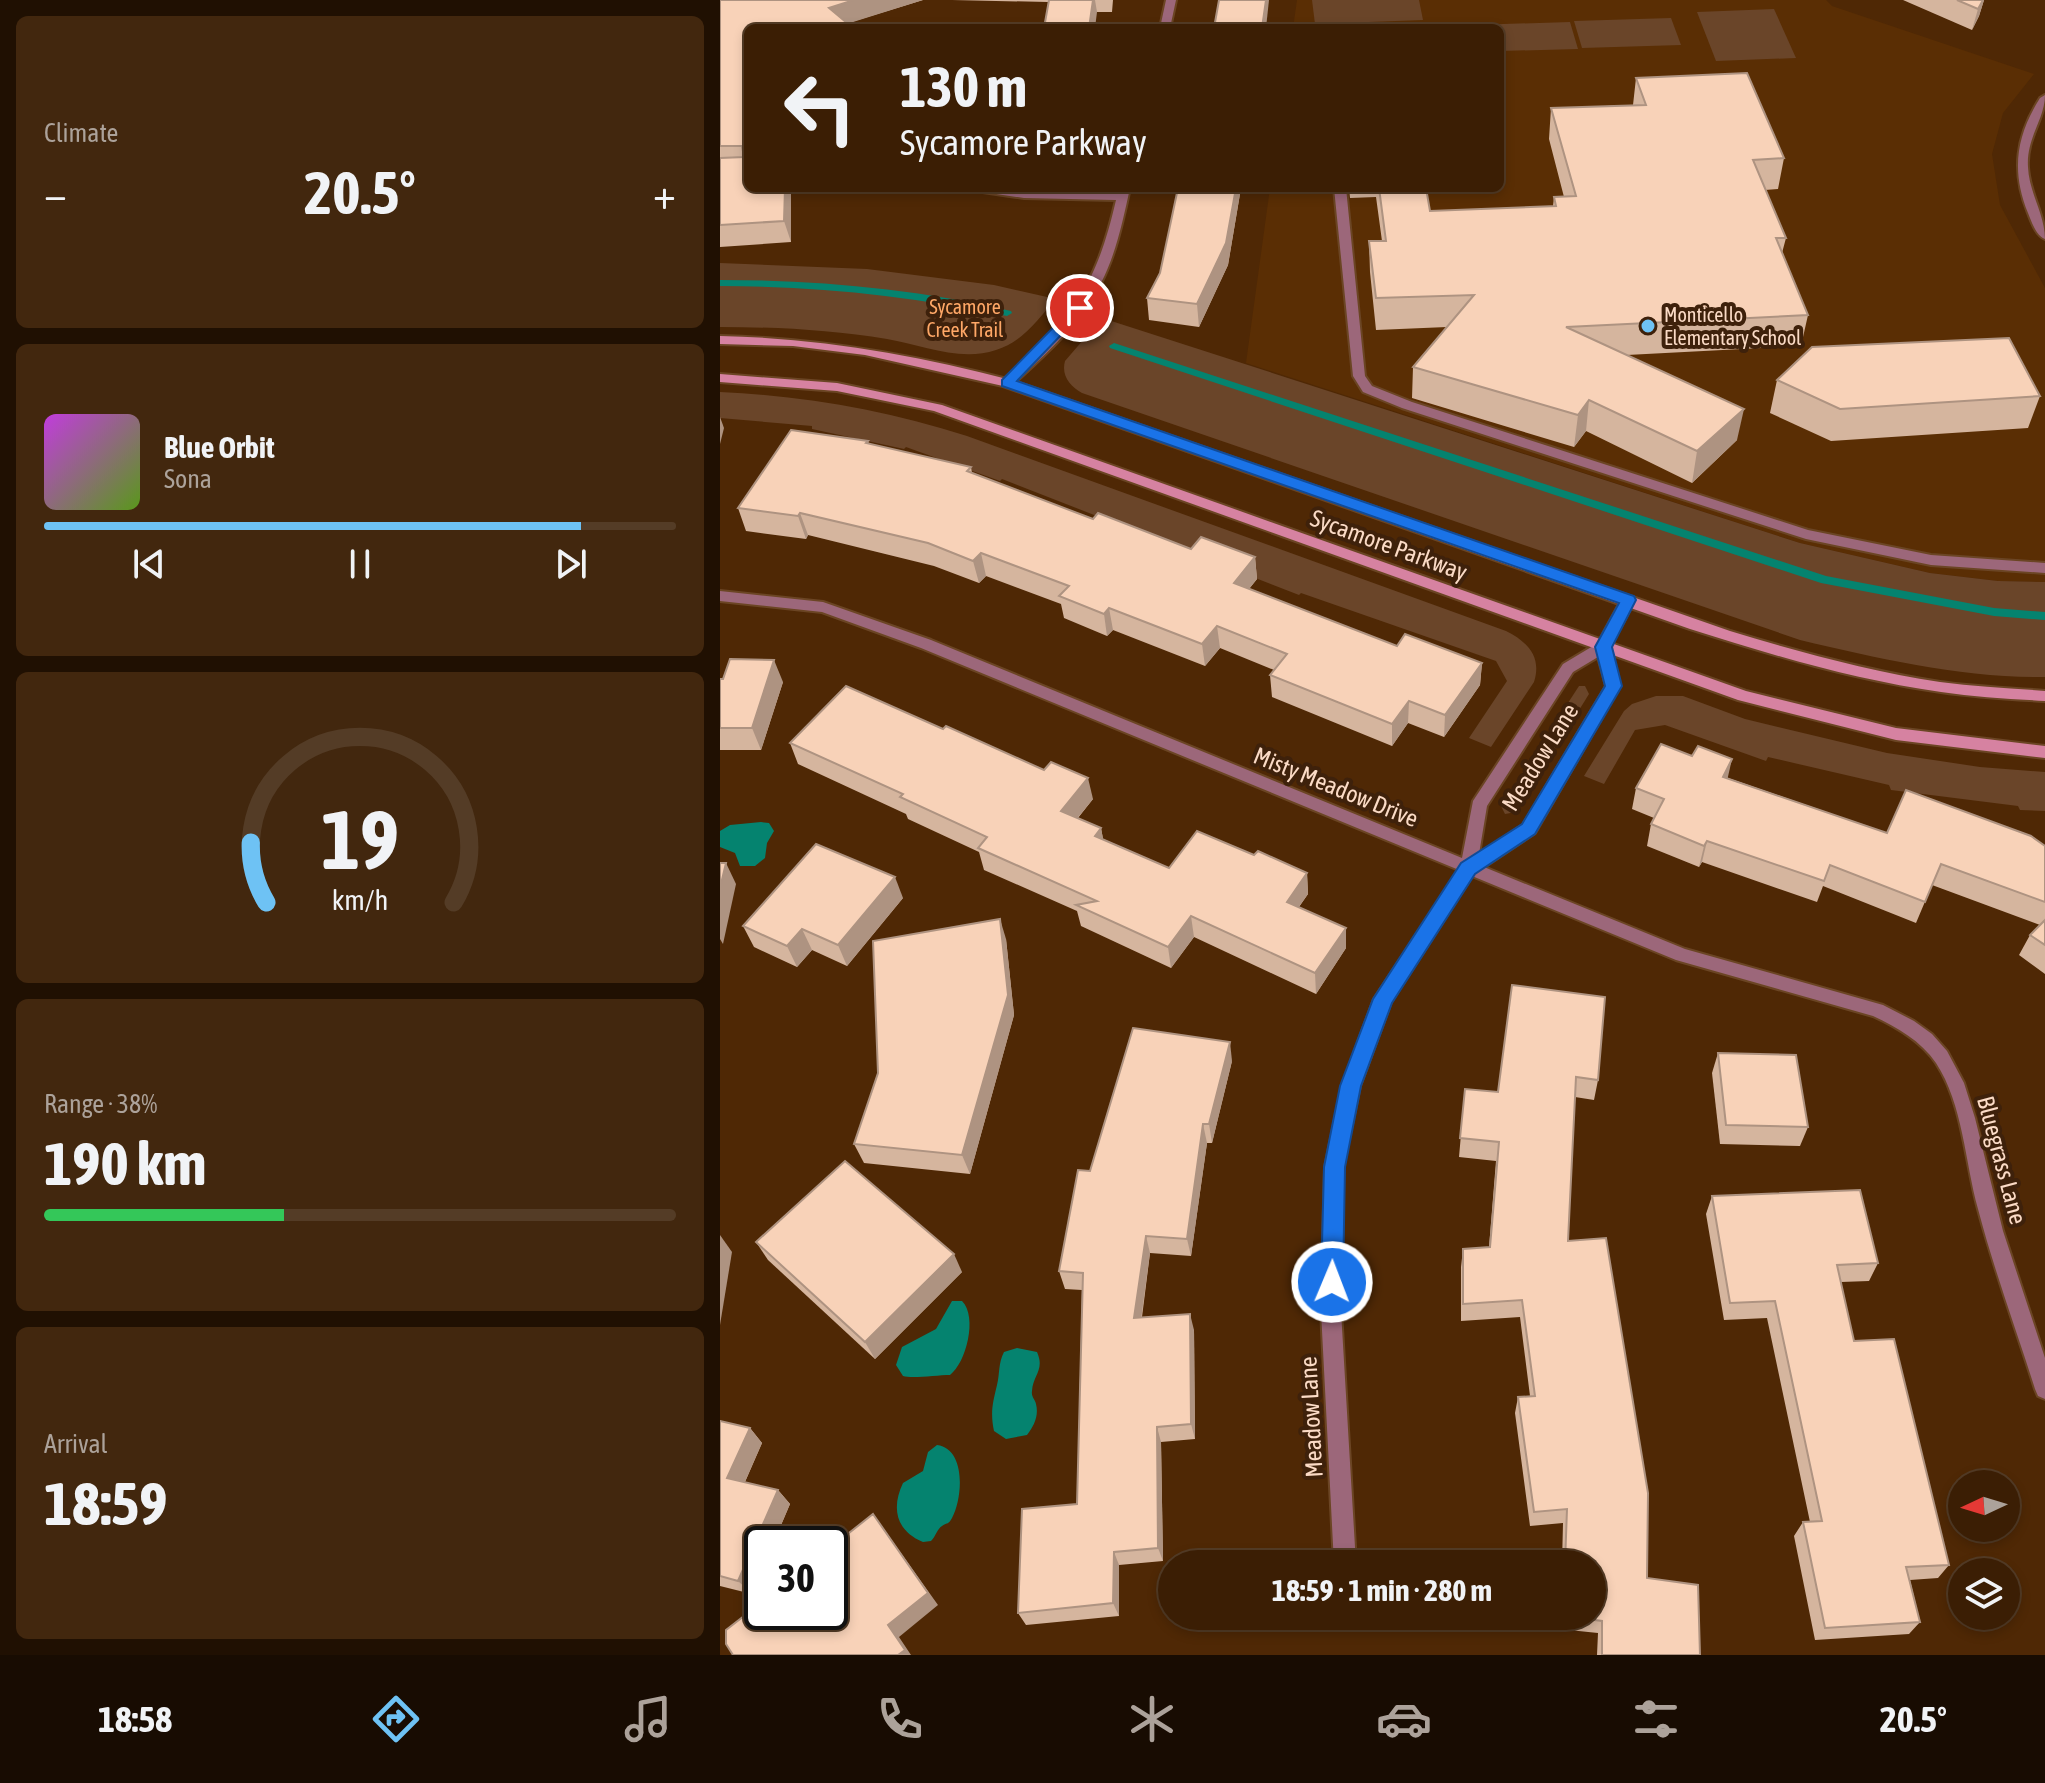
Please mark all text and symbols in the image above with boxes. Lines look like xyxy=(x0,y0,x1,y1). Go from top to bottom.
text: 130 m xyxy=(900,55,1027,119)
icon: left xyxy=(768,56,872,160)
text: Climate xyxy=(44,118,118,148)
text: Sycamore Parkway xyxy=(900,121,1147,163)
text: 20.5° xyxy=(304,158,416,227)
text: − xyxy=(44,168,67,218)
text: + xyxy=(653,168,676,218)
pin xyxy=(1046,274,1114,342)
icon: arrive xyxy=(1058,286,1102,330)
park label: Sycamore Creek Trail xyxy=(927,295,1004,341)
place label: Monticello Elementary School xyxy=(1664,303,1802,349)
marker: Monticello Elementary School xyxy=(1639,317,1657,335)
text: Blue Orbit xyxy=(164,430,275,464)
text: Sona xyxy=(164,464,212,494)
street label: Sycamore Parkway xyxy=(1307,504,1471,586)
icon: previous xyxy=(127,542,171,586)
icon: pause xyxy=(338,542,382,586)
icon: next xyxy=(549,542,593,586)
street label: Meadow Lane xyxy=(1496,698,1584,816)
street label: Misty Meadow Drive xyxy=(1250,742,1422,832)
text: 19 xyxy=(321,791,399,887)
text: km/h xyxy=(332,884,388,917)
text: Range · 38% xyxy=(44,1089,157,1119)
street label: Bluegrass Lane xyxy=(1972,1093,2032,1227)
text: 190 km xyxy=(44,1129,206,1198)
position arrow xyxy=(1290,1240,1374,1324)
street label: Meadow Lane xyxy=(1294,1356,1328,1478)
text: Arrival xyxy=(44,1429,108,1459)
text: 18:59 xyxy=(44,1469,167,1538)
north arrow xyxy=(1948,1470,2020,1542)
map controls xyxy=(1948,1470,2020,1630)
speed limit sign: 30 xyxy=(744,1526,848,1630)
button: layers xyxy=(1948,1558,2020,1630)
text: 18:59 · 1 min · 280 m xyxy=(1272,1573,1492,1607)
icon: directions xyxy=(368,1691,424,1747)
icon: music xyxy=(620,1691,676,1747)
icon: phone xyxy=(872,1691,928,1747)
icon: climate xyxy=(1124,1691,1180,1747)
icon: car xyxy=(1376,1691,1432,1747)
icon: filters xyxy=(1628,1691,1684,1747)
text: 18:58 xyxy=(98,1698,172,1740)
text: 20.5° xyxy=(1880,1698,1947,1740)

